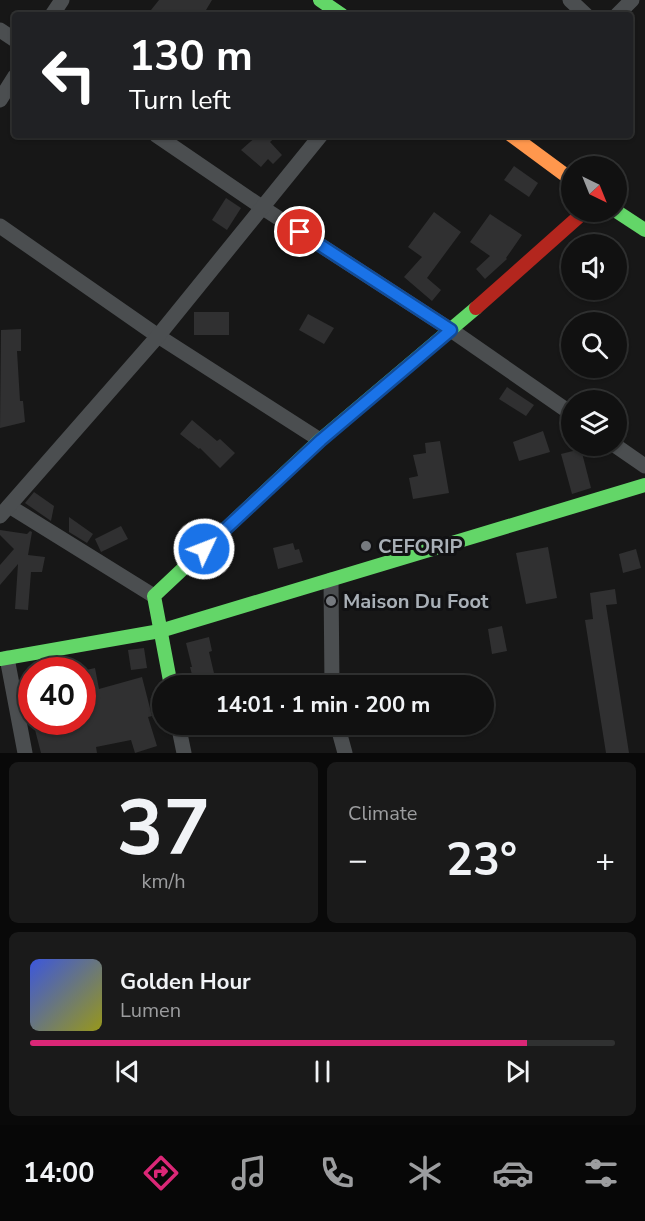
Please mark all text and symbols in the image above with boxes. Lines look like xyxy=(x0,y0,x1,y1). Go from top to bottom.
text: 130 m xyxy=(129,28,253,85)
icon: left xyxy=(30,36,108,114)
text: Turn left xyxy=(129,82,230,119)
north arrow xyxy=(561,156,627,222)
map controls xyxy=(561,156,627,456)
pin xyxy=(274,206,325,257)
icon: arrive xyxy=(283,215,316,248)
button: sound xyxy=(561,234,627,300)
button: search xyxy=(561,312,627,378)
button: layers xyxy=(561,390,627,456)
position arrow xyxy=(172,517,236,581)
place label: CEFORIP xyxy=(378,533,463,560)
marker: CEFORIP xyxy=(359,539,373,553)
place label: Maison Du Foot xyxy=(343,588,489,615)
marker: Maison Du Foot xyxy=(324,594,338,608)
speed limit sign: 40 xyxy=(18,657,96,735)
text: 14:01 · 1 min · 200 m xyxy=(216,690,430,720)
text: 37 xyxy=(117,775,210,882)
text: Climate xyxy=(348,800,417,827)
text: 23° xyxy=(446,830,517,891)
text: − xyxy=(348,838,368,883)
text: + xyxy=(595,838,615,883)
text: km/h xyxy=(141,868,186,895)
text: Golden Hour xyxy=(120,967,251,997)
text: Lumen xyxy=(120,997,181,1024)
icon: previous xyxy=(111,1055,144,1088)
icon: pause xyxy=(306,1055,339,1088)
icon: next xyxy=(501,1055,534,1088)
icon: directions xyxy=(140,1152,182,1194)
icon: music xyxy=(228,1152,270,1194)
icon: phone xyxy=(316,1152,358,1194)
icon: climate xyxy=(404,1152,446,1194)
icon: car xyxy=(492,1152,534,1194)
icon: filters xyxy=(580,1152,622,1194)
text: 14:00 xyxy=(23,1155,94,1192)

